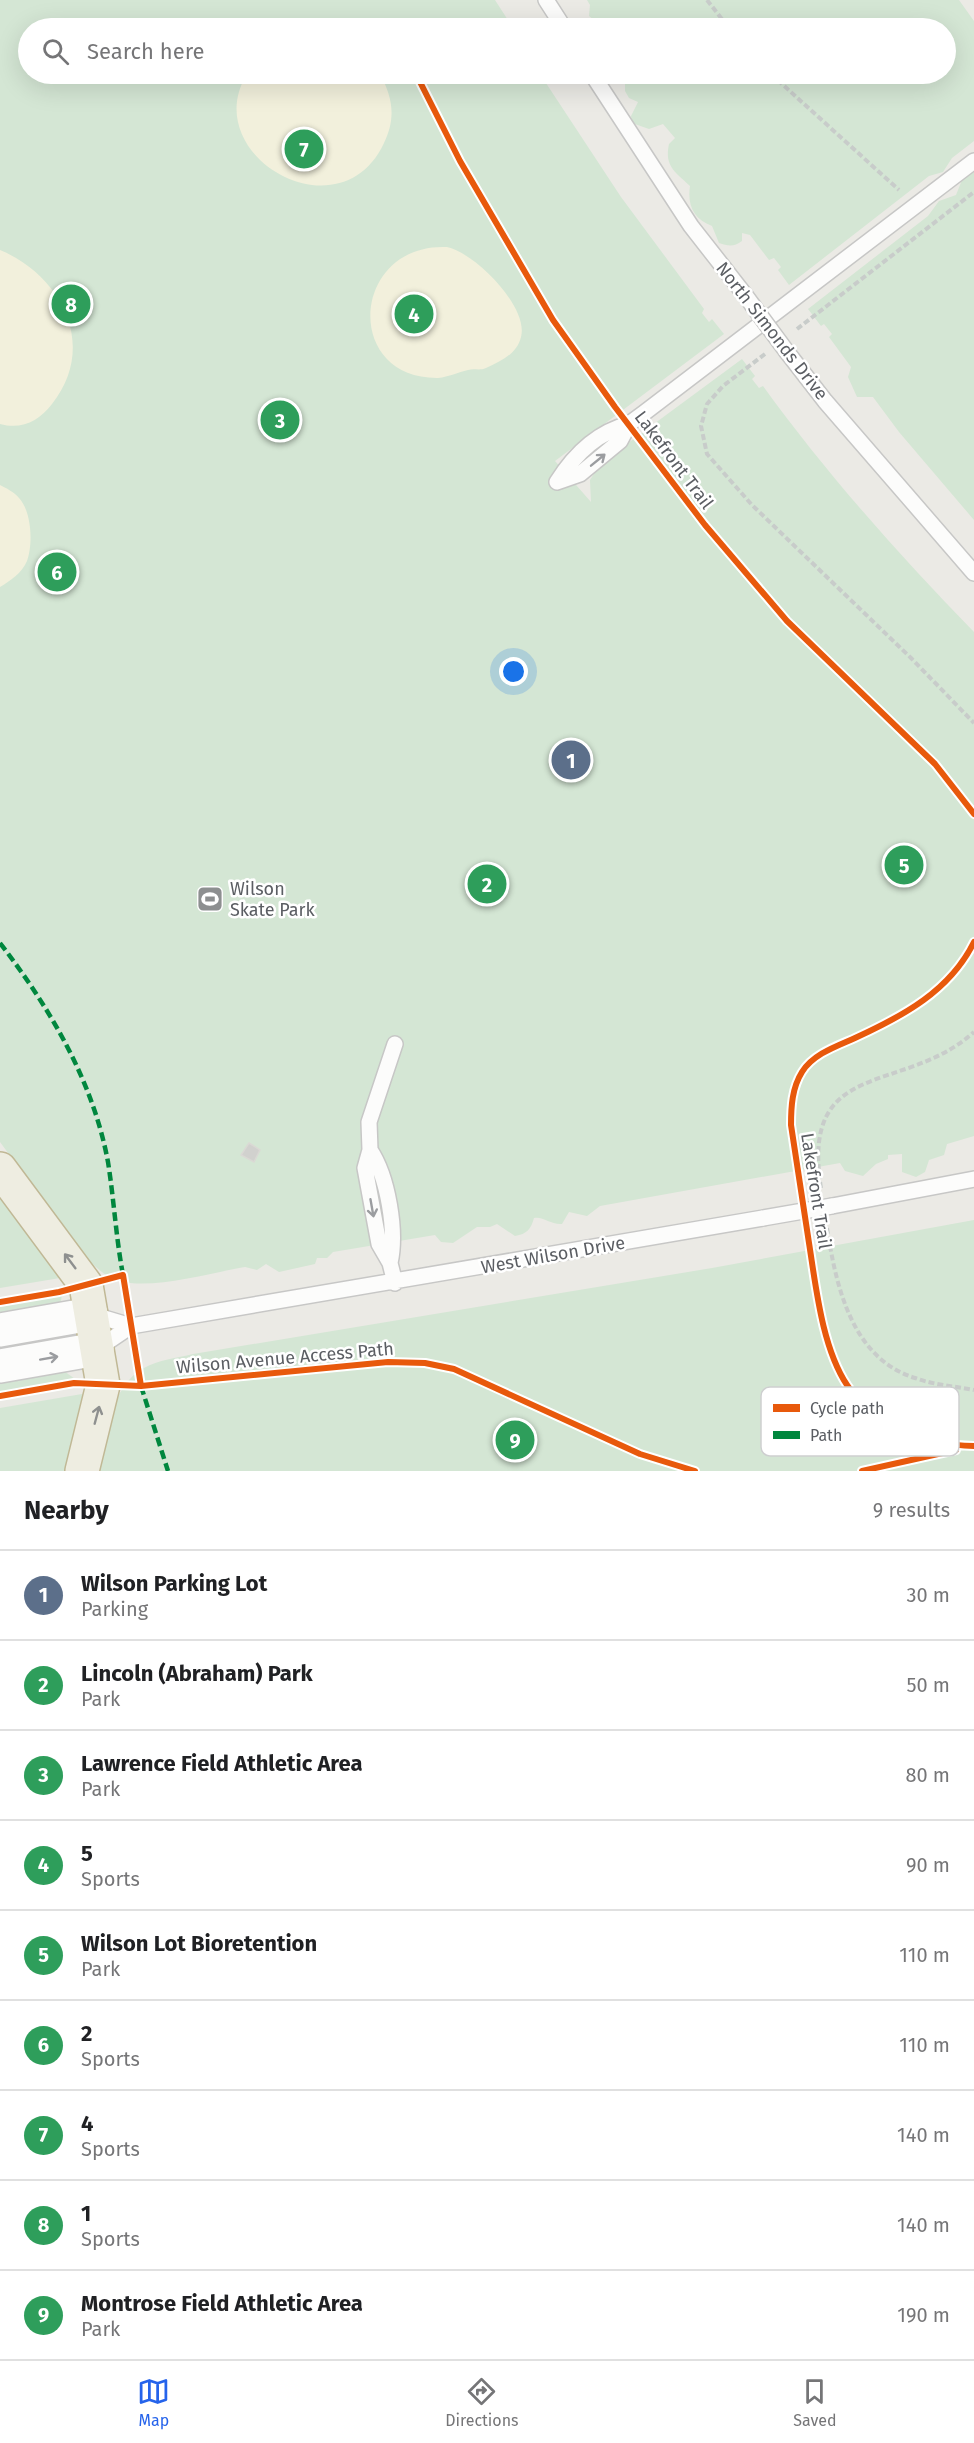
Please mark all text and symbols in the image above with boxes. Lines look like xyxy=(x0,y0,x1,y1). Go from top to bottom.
search box xyxy=(18,18,956,84)
icon: search xyxy=(39,35,72,68)
text: Search here xyxy=(87,38,205,65)
pin: 7 xyxy=(284,126,324,172)
street label: North Simonds Drive xyxy=(711,258,833,404)
pin: 8 xyxy=(52,282,90,326)
pin: 4 xyxy=(394,292,434,336)
pin: 3 xyxy=(260,398,300,442)
street label: Lakefront Trail xyxy=(630,406,718,514)
one-way arrow xyxy=(590,453,606,466)
pin: 6 xyxy=(38,550,76,594)
your location xyxy=(499,657,528,686)
pin: 1 xyxy=(552,738,590,783)
pin: 5 xyxy=(884,842,924,888)
pin: 2 xyxy=(468,862,506,906)
place label: Wilson Skate Park xyxy=(230,878,316,921)
sports icon: Wilson Skate Park xyxy=(195,884,225,914)
street label: Lakefront Trail xyxy=(796,1131,836,1251)
one-way arrow xyxy=(367,1197,378,1217)
street label: West Wilson Drive xyxy=(479,1232,627,1278)
one-way arrow xyxy=(63,1254,76,1270)
street label: Wilson Avenue Access Path xyxy=(175,1338,395,1378)
one-way arrow xyxy=(38,1352,58,1363)
legend xyxy=(761,1387,959,1456)
text: Cycle path xyxy=(810,1399,884,1418)
one-way arrow xyxy=(92,1405,103,1424)
pin: 9 xyxy=(496,1418,534,1462)
text: Path xyxy=(810,1426,842,1445)
text: Nearby xyxy=(24,1495,109,1526)
text: 9 results xyxy=(873,1498,950,1522)
text: Wilson Parking Lot xyxy=(81,1570,267,1597)
text: 1 xyxy=(39,1583,48,1607)
text: 30 m xyxy=(906,1583,950,1607)
text: Parking xyxy=(81,1597,148,1621)
text: Lincoln (Abraham) Park xyxy=(81,1660,313,1687)
text: 2 xyxy=(38,1673,49,1697)
text: 50 m xyxy=(906,1673,950,1697)
text: Park xyxy=(81,1687,120,1711)
text: Lawrence Field Athletic Area xyxy=(81,1750,363,1777)
text: 3 xyxy=(38,1763,49,1787)
text: 80 m xyxy=(905,1763,950,1787)
text: Park xyxy=(81,1777,120,1801)
text: 5 xyxy=(81,1840,93,1867)
text: 4 xyxy=(38,1853,49,1877)
text: 90 m xyxy=(906,1853,950,1877)
text: Sports xyxy=(81,1867,140,1891)
text: Wilson Lot Bioretention xyxy=(81,1930,317,1957)
text: 5 xyxy=(38,1943,49,1967)
text: 110 m xyxy=(899,1943,950,1967)
text: Park xyxy=(81,1957,120,1981)
text: 2 xyxy=(81,2020,92,2047)
text: 6 xyxy=(38,2033,49,2057)
text: 110 m xyxy=(899,2033,950,2057)
text: Sports xyxy=(81,2047,140,2071)
text: 4 xyxy=(81,2110,93,2137)
text: 7 xyxy=(39,2123,48,2147)
text: 140 m xyxy=(897,2123,950,2147)
text: Sports xyxy=(81,2137,140,2161)
text: 1 xyxy=(81,2200,91,2227)
text: 8 xyxy=(38,2213,49,2237)
text: 140 m xyxy=(897,2213,950,2237)
text: Sports xyxy=(81,2227,140,2251)
text: Montrose Field Athletic Area xyxy=(81,2290,363,2317)
text: 9 xyxy=(38,2303,49,2327)
text: 190 m xyxy=(897,2303,950,2327)
text: Park xyxy=(81,2317,120,2341)
tab: Map xyxy=(137,2375,170,2430)
tab: Directions xyxy=(445,2375,519,2430)
tab: Saved xyxy=(793,2375,837,2430)

